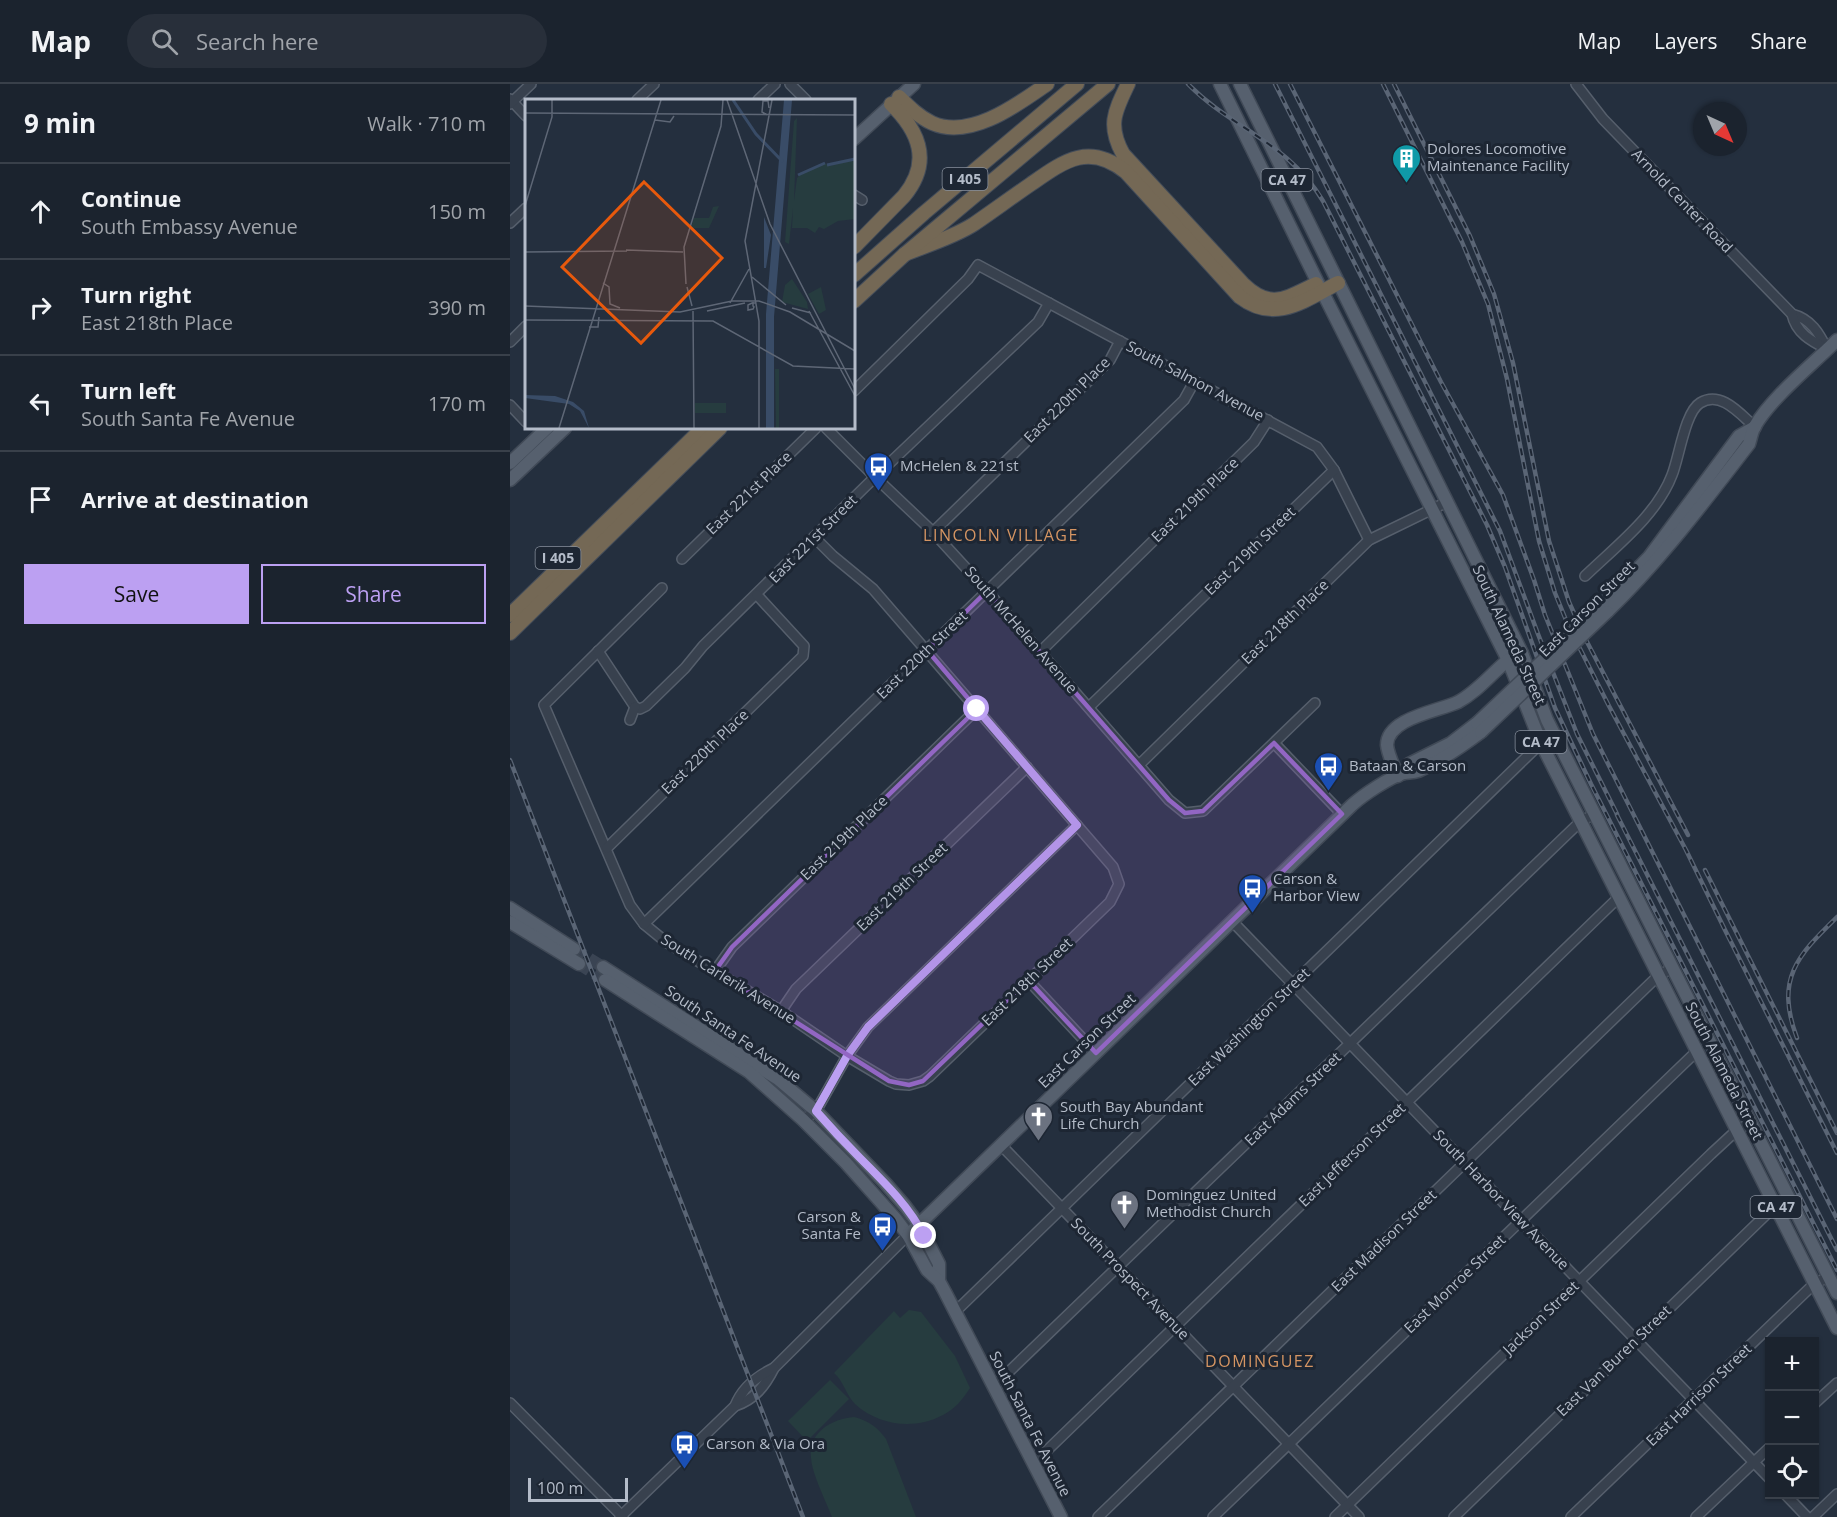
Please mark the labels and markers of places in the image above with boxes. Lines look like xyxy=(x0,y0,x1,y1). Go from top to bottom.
place label: Dolores Locomotive Maintenance Facility xyxy=(1427,138,1570,175)
building icon: Dolores Locomotive Maintenance Facility xyxy=(1390,142,1422,184)
bus stop icon: McHelen & 221st xyxy=(863,450,895,492)
place label: McHelen & 221st xyxy=(900,455,1019,475)
bus stop icon: Bataan & Carson xyxy=(1312,750,1344,792)
place label: Bataan & Carson xyxy=(1349,755,1466,775)
place label: Carson & Harbor View xyxy=(1273,868,1360,905)
bus stop icon: Carson & Harbor View xyxy=(1236,872,1268,914)
place label: South Bay Abundant Life Church xyxy=(1060,1096,1203,1133)
church icon: South Bay Abundant Life Church xyxy=(1023,1100,1055,1142)
place label: Dominguez United Methodist Church xyxy=(1146,1184,1276,1221)
church icon: Dominguez United Methodist Church xyxy=(1109,1188,1141,1230)
place label: Carson & Santa Fe xyxy=(797,1206,861,1243)
bus stop icon: Carson & Santa Fe xyxy=(866,1210,898,1252)
bus stop icon: Carson & Via Ora xyxy=(669,1428,701,1470)
place label: Carson & Via Ora xyxy=(706,1433,825,1453)

